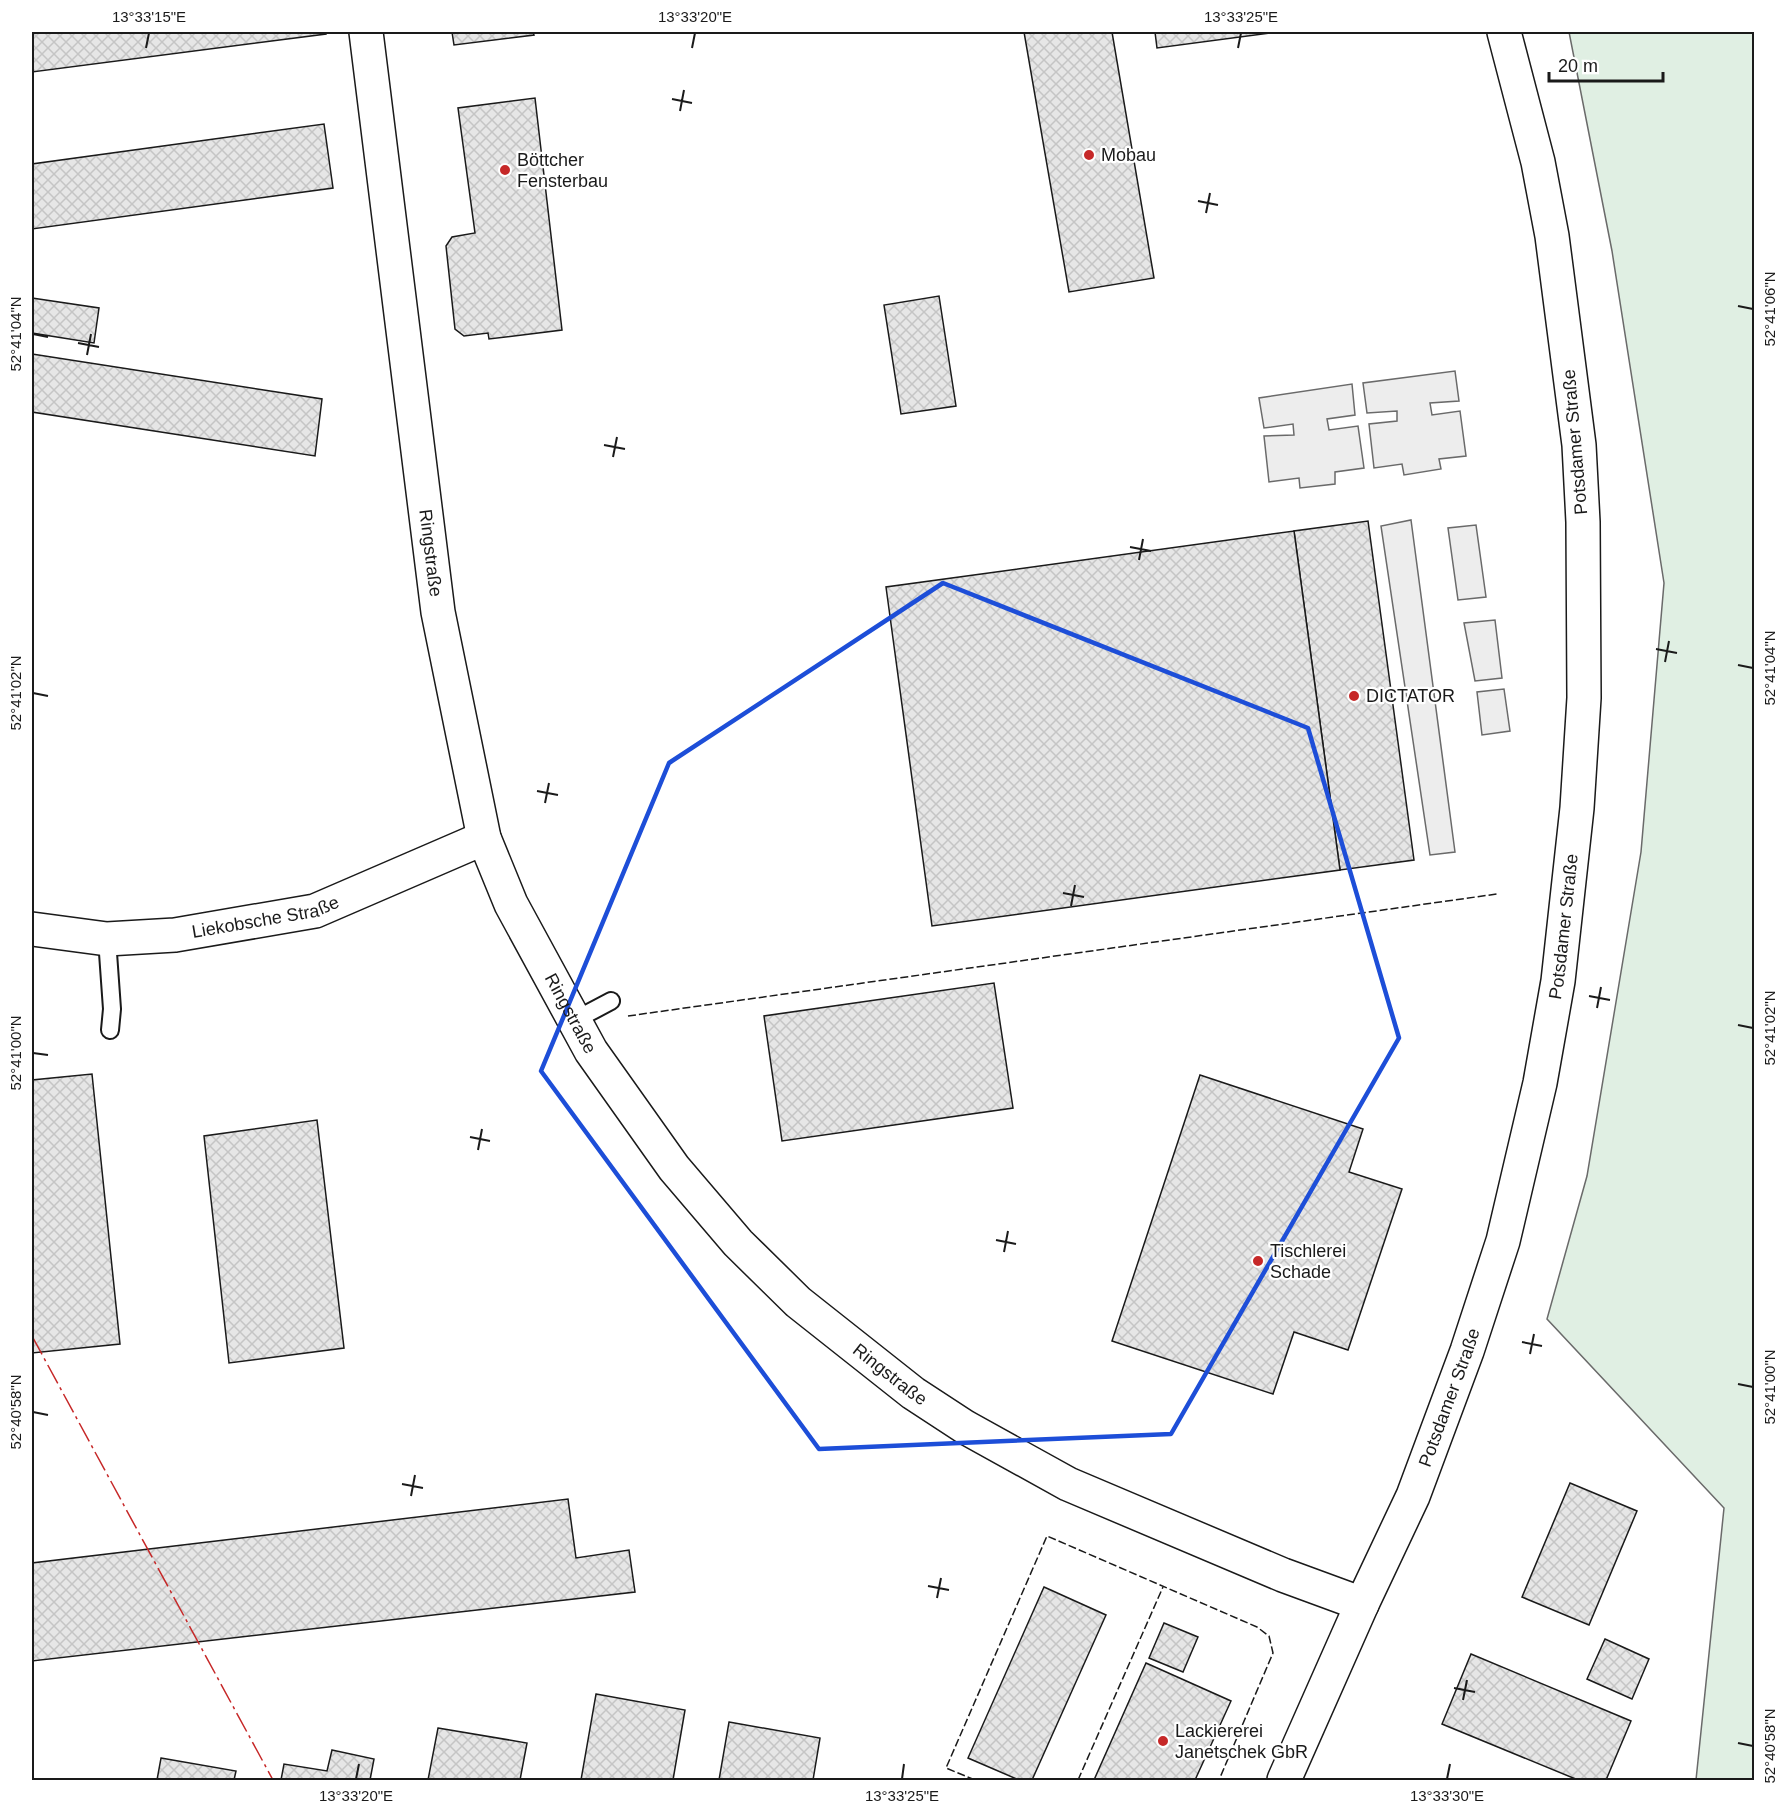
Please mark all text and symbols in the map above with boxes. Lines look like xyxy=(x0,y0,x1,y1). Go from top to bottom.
text: 13°33'15"E xyxy=(112,8,186,25)
text: 13°33'20"E xyxy=(658,8,732,25)
text: 13°33'25"E xyxy=(1204,8,1278,25)
scale bar xyxy=(1549,45,1663,83)
text: 20 m xyxy=(1558,56,1598,76)
place label: Mobau xyxy=(1101,145,1156,165)
marker: Mobau xyxy=(1082,148,1096,162)
place label: Böttcher Fensterbau xyxy=(517,150,608,191)
marker: Böttcher Fensterbau xyxy=(498,163,512,177)
text: 52°41'06"N xyxy=(1761,271,1778,347)
text: 52°41'04"N xyxy=(7,296,24,372)
street label: Potsdamer Straße xyxy=(1559,368,1591,516)
street label: Ringstraße xyxy=(415,508,446,598)
text: 52°41'04"N xyxy=(1761,630,1778,706)
text: 52°41'02"N xyxy=(7,655,24,731)
place label: DICTATOR xyxy=(1366,686,1455,706)
marker: DICTATOR xyxy=(1347,689,1361,703)
street label: Potsdamer Straße xyxy=(1545,853,1582,1001)
street label: Liekobsche Straße xyxy=(190,892,342,942)
street label: Ringstraße xyxy=(541,970,600,1057)
text: 52°41'02"N xyxy=(1761,990,1778,1066)
text: 52°41'00"N xyxy=(7,1015,24,1091)
place label: Tischlerei Schade xyxy=(1270,1241,1346,1282)
marker: Tischlerei Schade xyxy=(1251,1254,1265,1268)
street label: Potsdamer Straße xyxy=(1415,1326,1484,1470)
street label: Ringstraße xyxy=(849,1339,931,1409)
text: 52°41'00"N xyxy=(1761,1349,1778,1425)
text: 52°40'58"N xyxy=(7,1374,24,1450)
text: 52°40'58"N xyxy=(1761,1708,1778,1784)
place label: Lackiererei Janetschek GbR xyxy=(1175,1721,1308,1762)
marker: Lackiererei Janetschek GbR xyxy=(1156,1734,1170,1748)
text: 13°33'20"E xyxy=(319,1787,393,1804)
text: 13°33'25"E xyxy=(865,1787,939,1804)
text: 13°33'30"E xyxy=(1410,1787,1484,1804)

